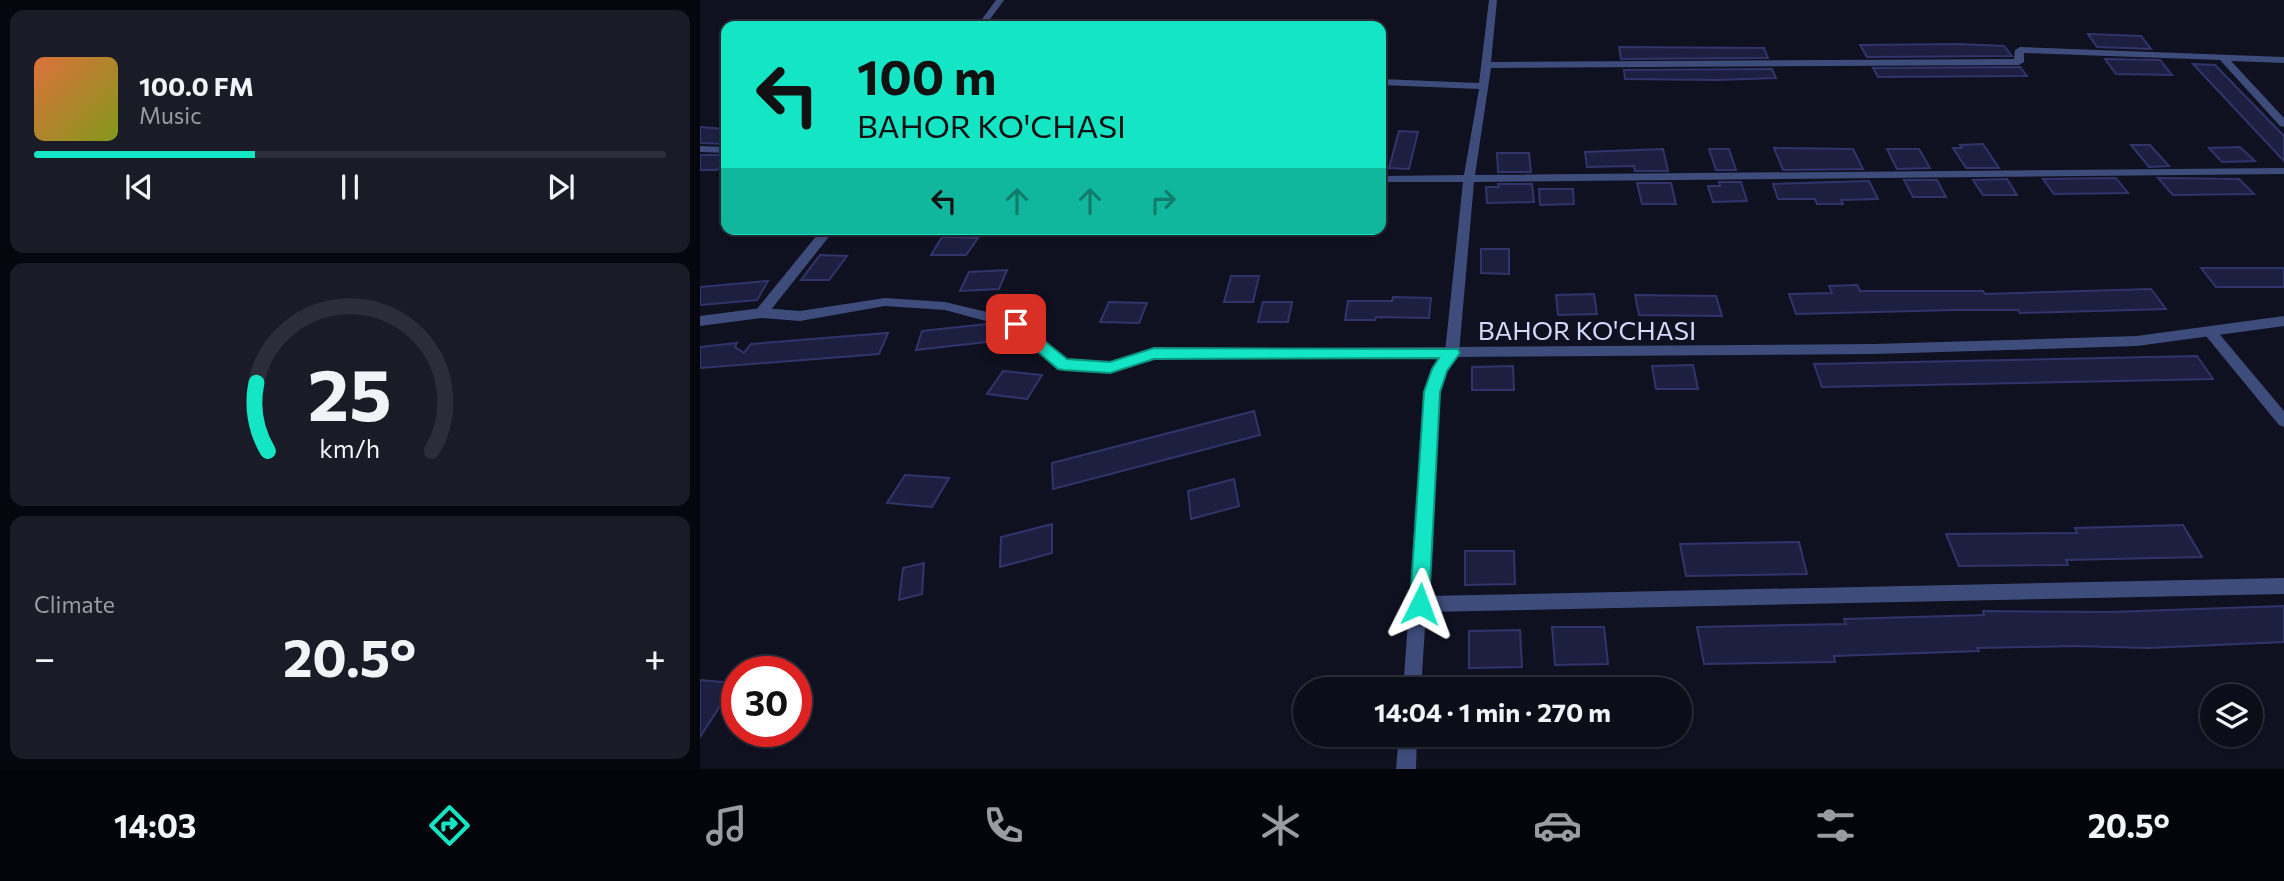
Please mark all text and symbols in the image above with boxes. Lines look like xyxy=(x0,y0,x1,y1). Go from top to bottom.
text: 100 m xyxy=(857,45,996,105)
icon: left xyxy=(742,49,833,140)
text: 100.0 FM xyxy=(139,70,254,101)
text: Music xyxy=(139,101,202,129)
text: BAHOR KO'CHASI xyxy=(857,105,1126,145)
icon: previous xyxy=(120,168,158,206)
icon: pause xyxy=(331,168,369,206)
icon: next xyxy=(542,168,580,206)
icon: left xyxy=(925,182,963,220)
icon: ahead xyxy=(998,182,1036,220)
icon: ahead xyxy=(1071,182,1109,220)
icon: right xyxy=(1144,182,1182,220)
pin xyxy=(986,294,1046,354)
icon: arrive xyxy=(997,305,1035,343)
street label: BAHOR KO'CHASI xyxy=(1478,314,1696,345)
text: 25 xyxy=(308,347,392,436)
text: km/h xyxy=(320,432,380,462)
position arrow xyxy=(1383,567,1457,641)
text: Climate xyxy=(34,590,115,618)
text: 20.5° xyxy=(283,624,416,688)
text: − xyxy=(34,633,56,680)
text: + xyxy=(644,633,666,680)
speed limit sign: 30 xyxy=(721,656,812,747)
map controls xyxy=(2200,684,2263,747)
button: layers xyxy=(2200,684,2263,747)
text: 14:04 · 1 min · 270 m xyxy=(1374,696,1611,727)
icon: directions xyxy=(425,801,474,850)
icon: music xyxy=(702,801,751,850)
icon: phone xyxy=(979,801,1028,850)
icon: climate xyxy=(1256,801,1305,850)
icon: car xyxy=(1533,801,1582,850)
icon: filters xyxy=(1811,801,1860,850)
text: 14:03 xyxy=(114,805,196,845)
text: 20.5° xyxy=(2088,805,2170,845)

